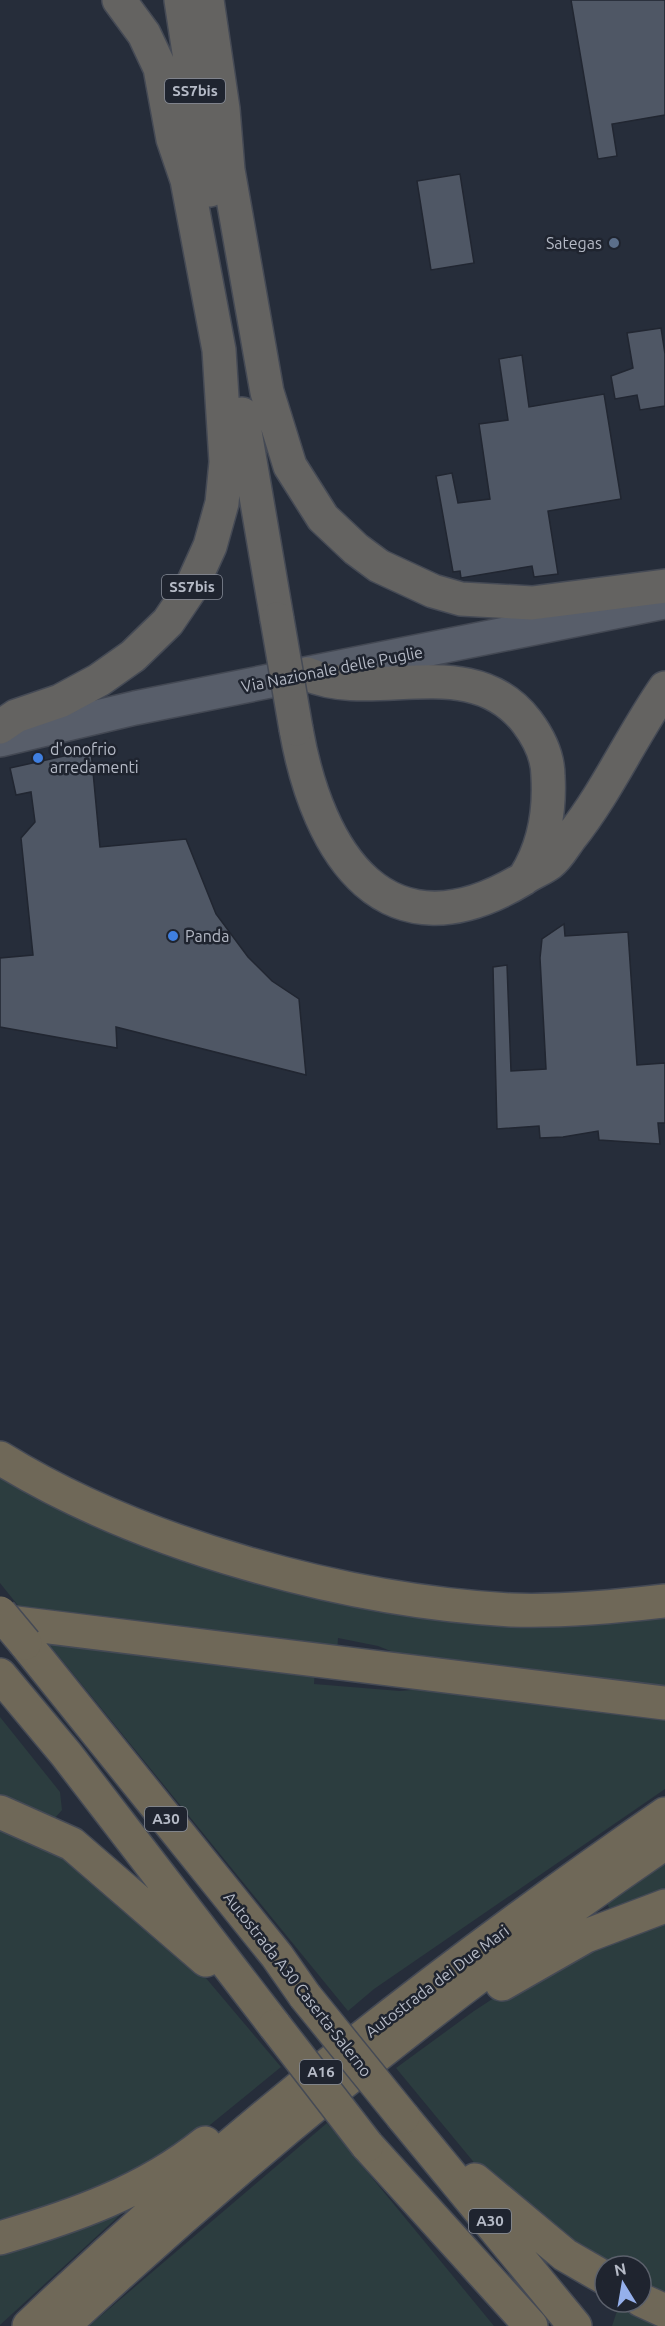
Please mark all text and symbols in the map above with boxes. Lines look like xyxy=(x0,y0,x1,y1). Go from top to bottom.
road number: SS7bis xyxy=(165,79,225,103)
place label: Sategas xyxy=(546,234,602,252)
marker: Sategas xyxy=(607,236,621,250)
road number: SS7bis xyxy=(162,575,222,599)
street label: Via Nazionale delle Puglie xyxy=(240,643,424,695)
place label: d'onofrio arredamenti xyxy=(50,740,139,776)
marker: d'onofrio arredamenti xyxy=(31,751,45,765)
place label: Panda xyxy=(185,927,229,945)
marker: Panda xyxy=(166,929,180,943)
road number: A30 xyxy=(145,1807,187,1831)
street label: Autostrada A30 Caserta-Salerno xyxy=(220,1888,376,2080)
street label: Autostrada dei Due Mari xyxy=(362,1921,512,2041)
road number: A16 xyxy=(300,2060,342,2084)
road number: A30 xyxy=(469,2209,511,2233)
north arrow xyxy=(593,2254,653,2314)
text: N xyxy=(613,2259,628,2279)

